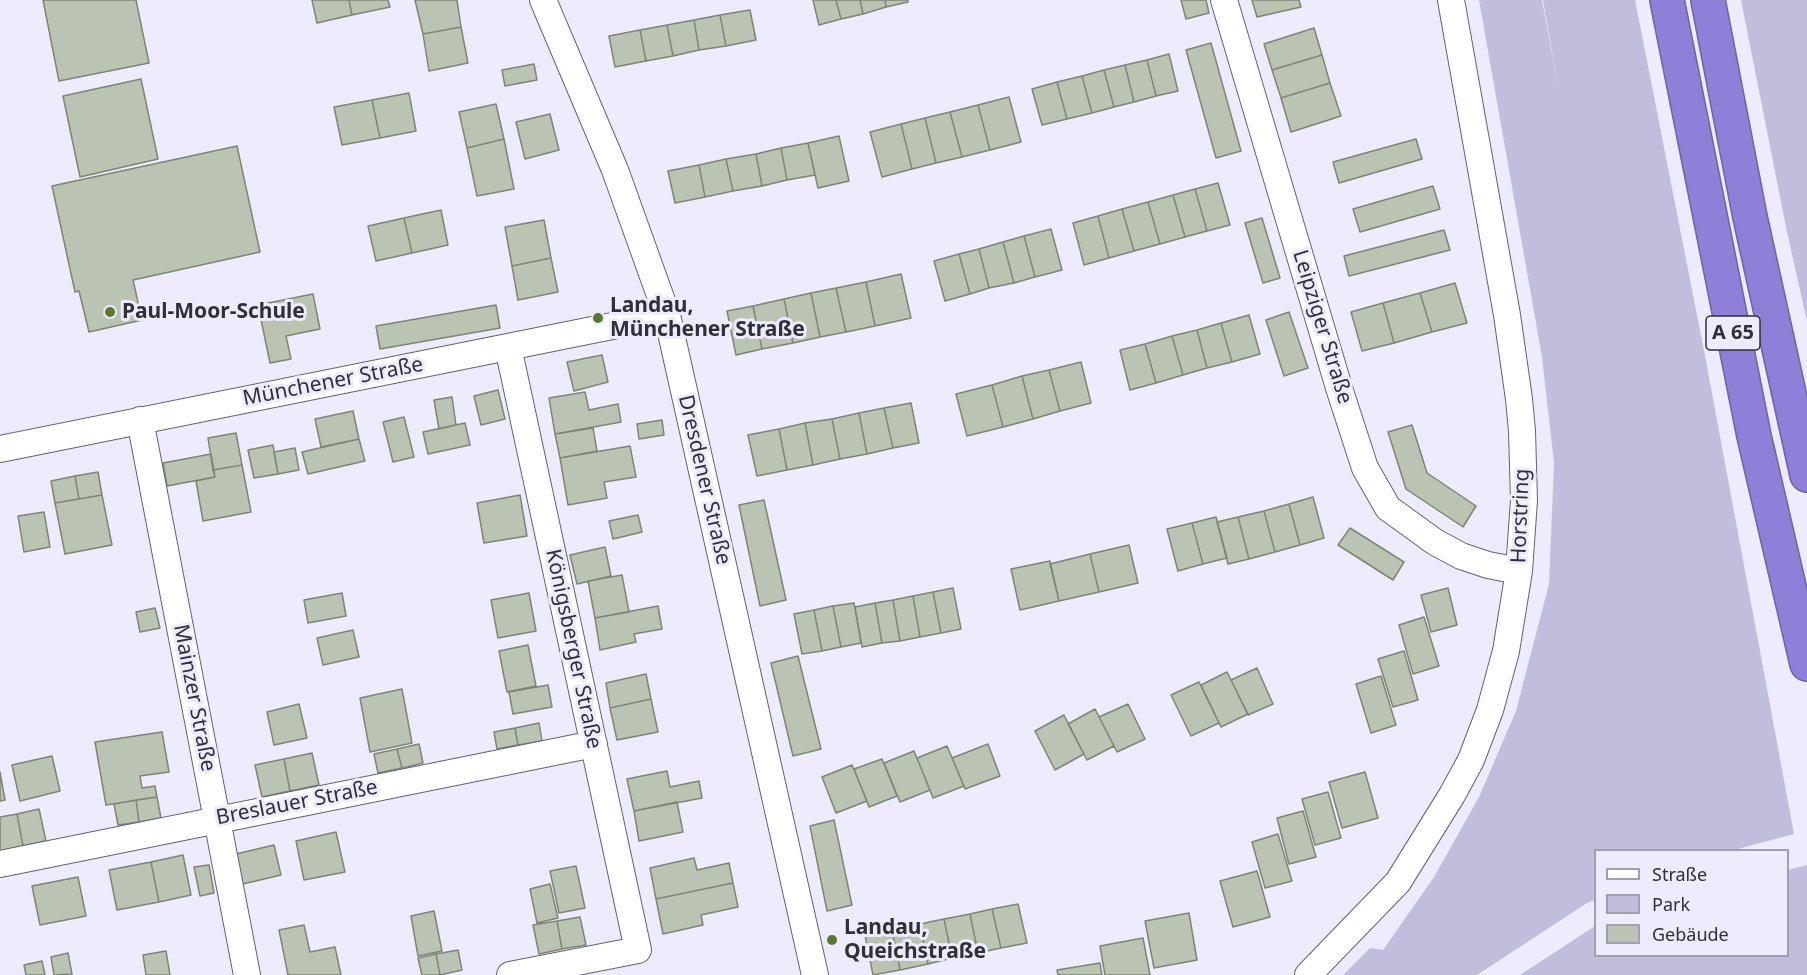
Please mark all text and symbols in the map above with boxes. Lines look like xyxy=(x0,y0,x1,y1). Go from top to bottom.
street label: Leipziger Straße xyxy=(1287,247,1357,407)
place label: Landau, Münchener Straße xyxy=(610,293,805,343)
place label: Paul-Moor-Schule xyxy=(122,299,305,325)
marker: Paul-Moor-Schule xyxy=(103,305,117,319)
marker: Landau, Münchener Straße xyxy=(591,311,605,325)
road number: A 65 xyxy=(1706,316,1760,350)
street label: Münchener Straße xyxy=(241,352,425,412)
street label: Dresdener Straße xyxy=(672,393,736,567)
street label: Horstring xyxy=(1507,468,1535,564)
street label: Königsberger Straße xyxy=(540,547,606,751)
street label: Mainzer Straße xyxy=(167,622,221,774)
street label: Breslauer Straße xyxy=(214,775,380,831)
legend xyxy=(1594,849,1789,957)
text: Straße xyxy=(1652,862,1707,886)
text: Park xyxy=(1652,892,1690,916)
place label: Landau, Queichstraße xyxy=(844,915,986,965)
text: Gebäude xyxy=(1652,922,1729,946)
marker: Landau, Queichstraße xyxy=(825,933,839,947)

